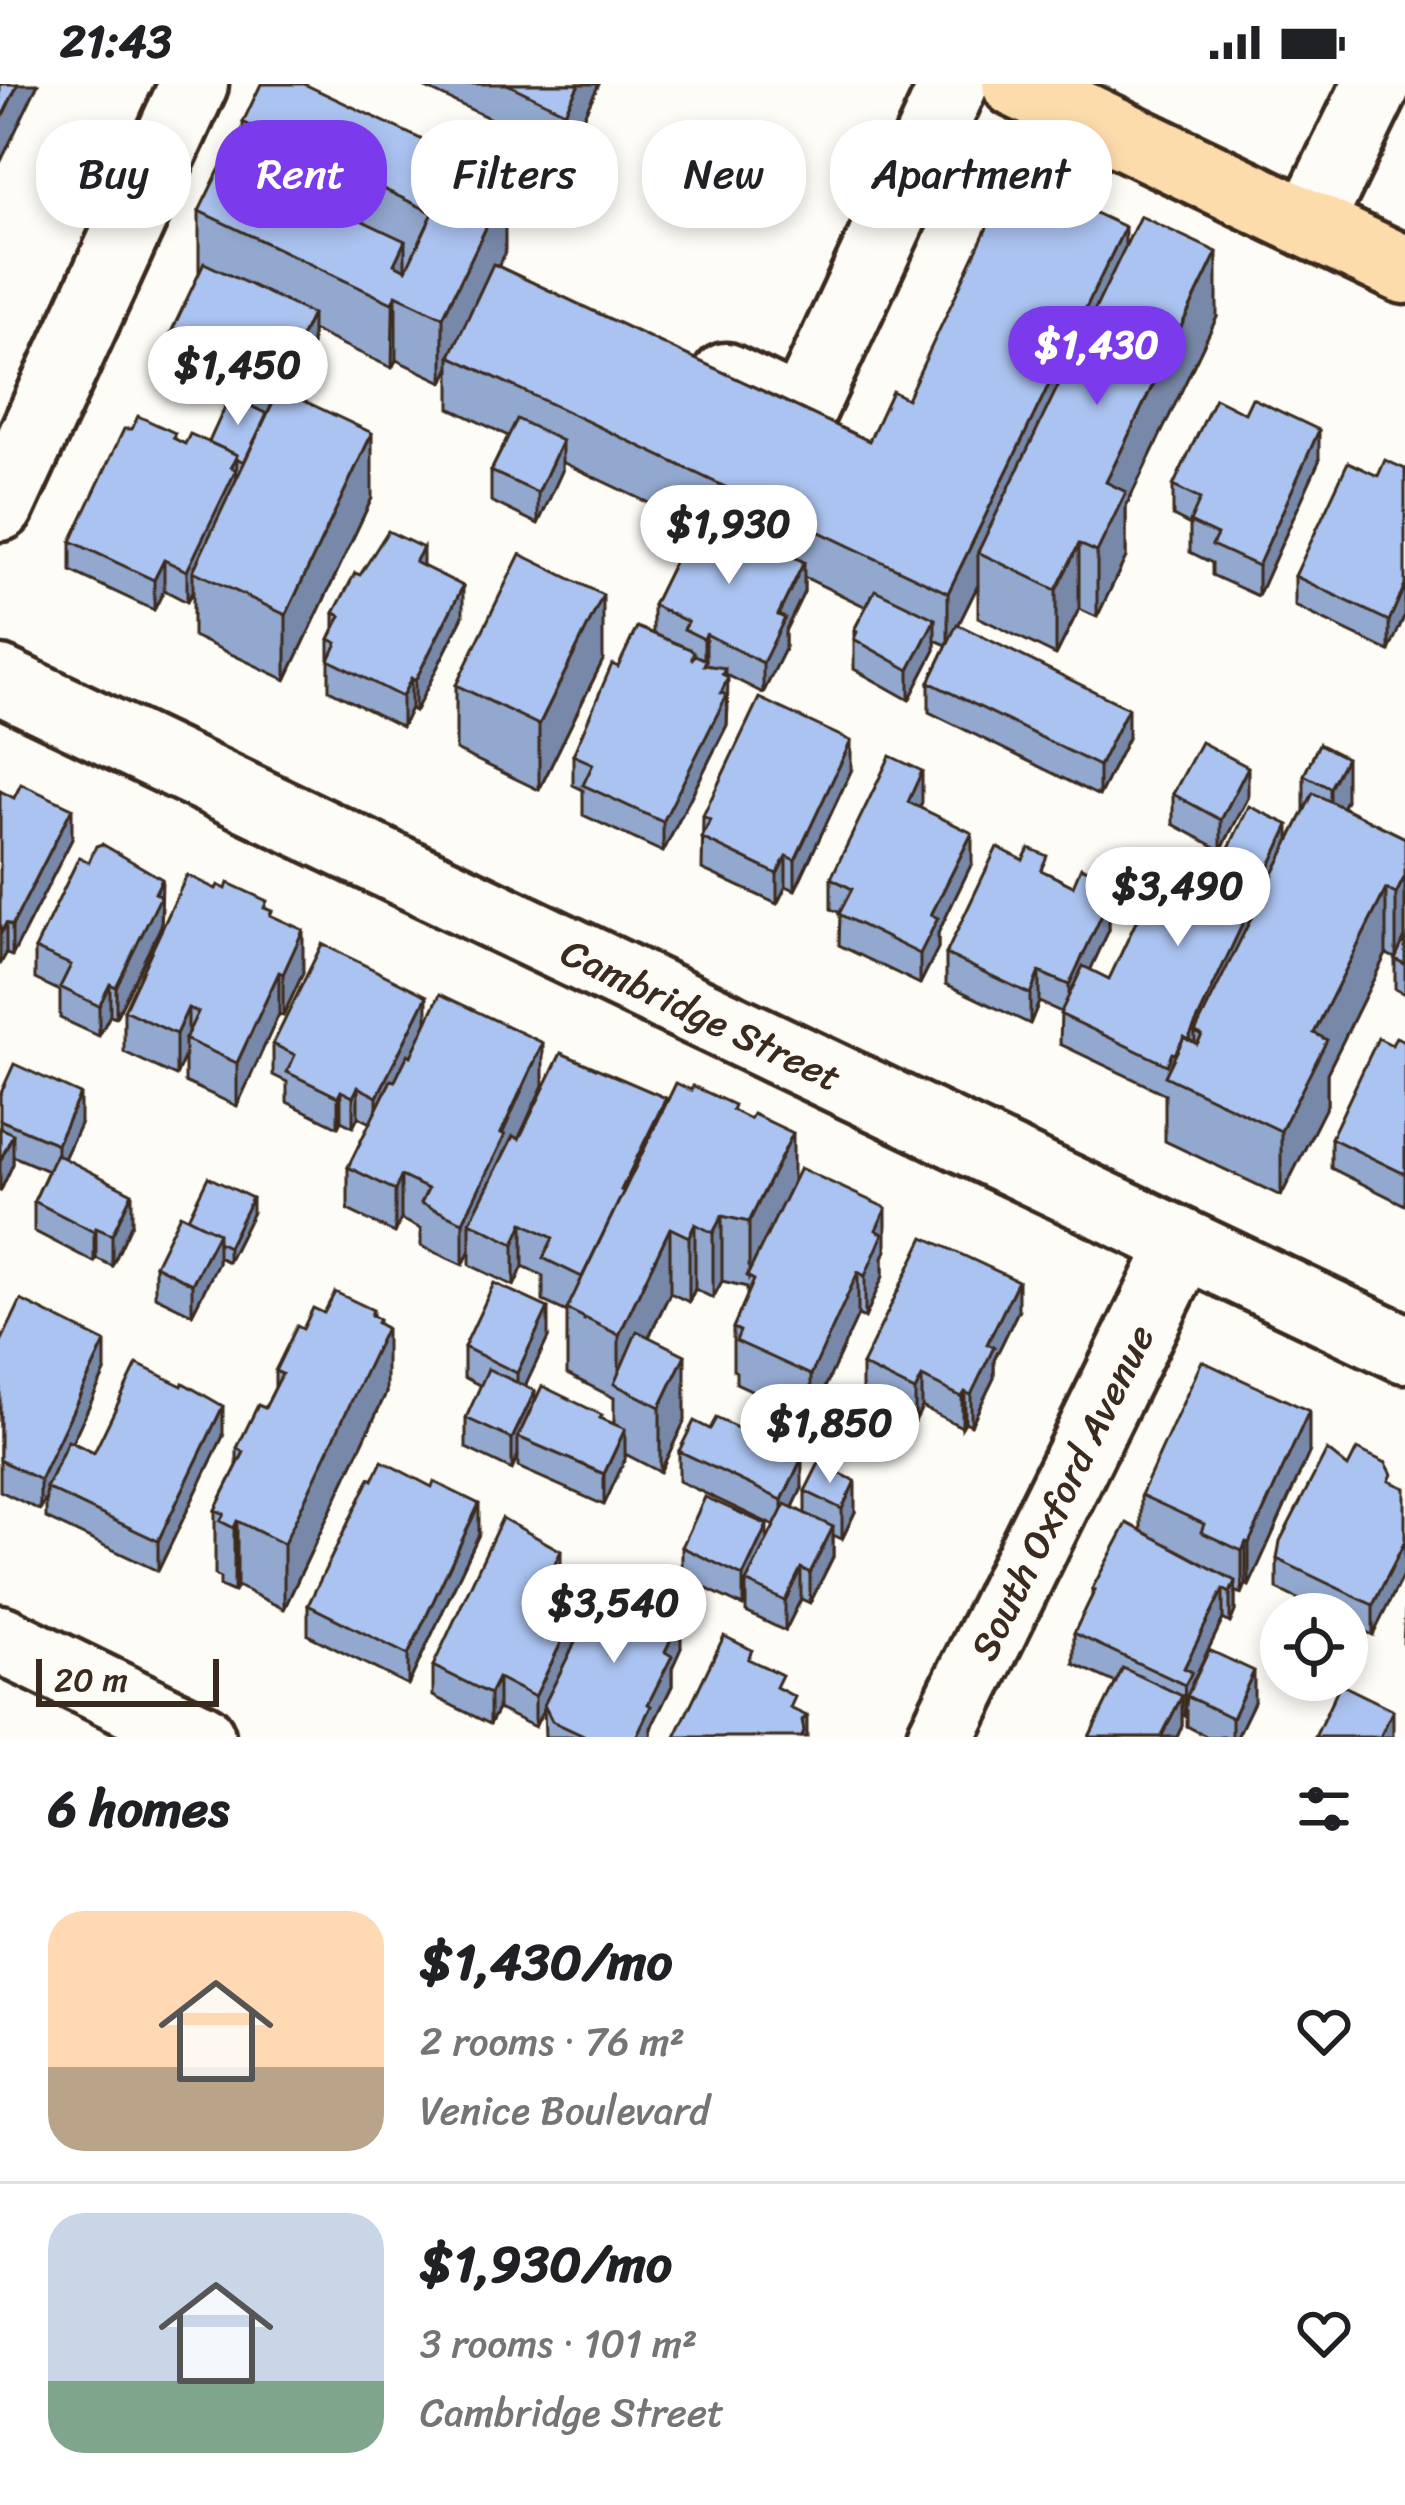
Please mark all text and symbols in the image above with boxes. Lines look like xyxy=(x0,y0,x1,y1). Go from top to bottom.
text: 21:43 xyxy=(60,2,172,82)
chip: Buy xyxy=(36,120,191,228)
chip: Rent xyxy=(215,120,387,228)
chip: Filters xyxy=(411,120,618,228)
chip: New xyxy=(642,120,806,228)
chip: Apartment xyxy=(830,120,1112,228)
pin: $1,430 xyxy=(999,306,1195,408)
text: $1,430 xyxy=(1035,310,1159,379)
pin: $1,450 xyxy=(140,326,336,428)
text: $1,450 xyxy=(175,330,301,399)
pin: $1,930 xyxy=(631,485,827,587)
text: $1,930 xyxy=(667,489,791,558)
pin: $3,490 xyxy=(1080,847,1276,949)
text: $3,490 xyxy=(1112,851,1244,920)
street label: Cambridge Street xyxy=(549,918,854,1111)
street label: South Oxford Avenue xyxy=(949,1312,1174,1672)
pin: $1,850 xyxy=(732,1384,928,1486)
text: $1,850 xyxy=(767,1388,893,1457)
pin: $3,540 xyxy=(516,1564,712,1666)
text: $3,540 xyxy=(548,1568,680,1637)
map controls xyxy=(1260,1593,1368,1701)
button: locate xyxy=(1260,1593,1368,1701)
text: 20 m xyxy=(54,1651,128,1709)
scale bar xyxy=(36,1653,219,1706)
text: 6 homes xyxy=(48,1764,229,1854)
icon: filters xyxy=(1291,1776,1357,1842)
text: $1,430/mo xyxy=(420,1917,672,2007)
icon: home xyxy=(144,1959,288,2103)
icon: heart xyxy=(1291,1998,1357,2064)
text: 2 rooms · 76 m² xyxy=(420,2007,685,2076)
text: Venice Boulevard xyxy=(420,2076,710,2145)
text: $1,930/mo xyxy=(420,2219,672,2309)
icon: home xyxy=(144,2261,288,2405)
icon: heart xyxy=(1291,2300,1357,2366)
text: 3 rooms · 101 m² xyxy=(420,2309,697,2378)
text: Cambridge Street xyxy=(420,2378,724,2447)

